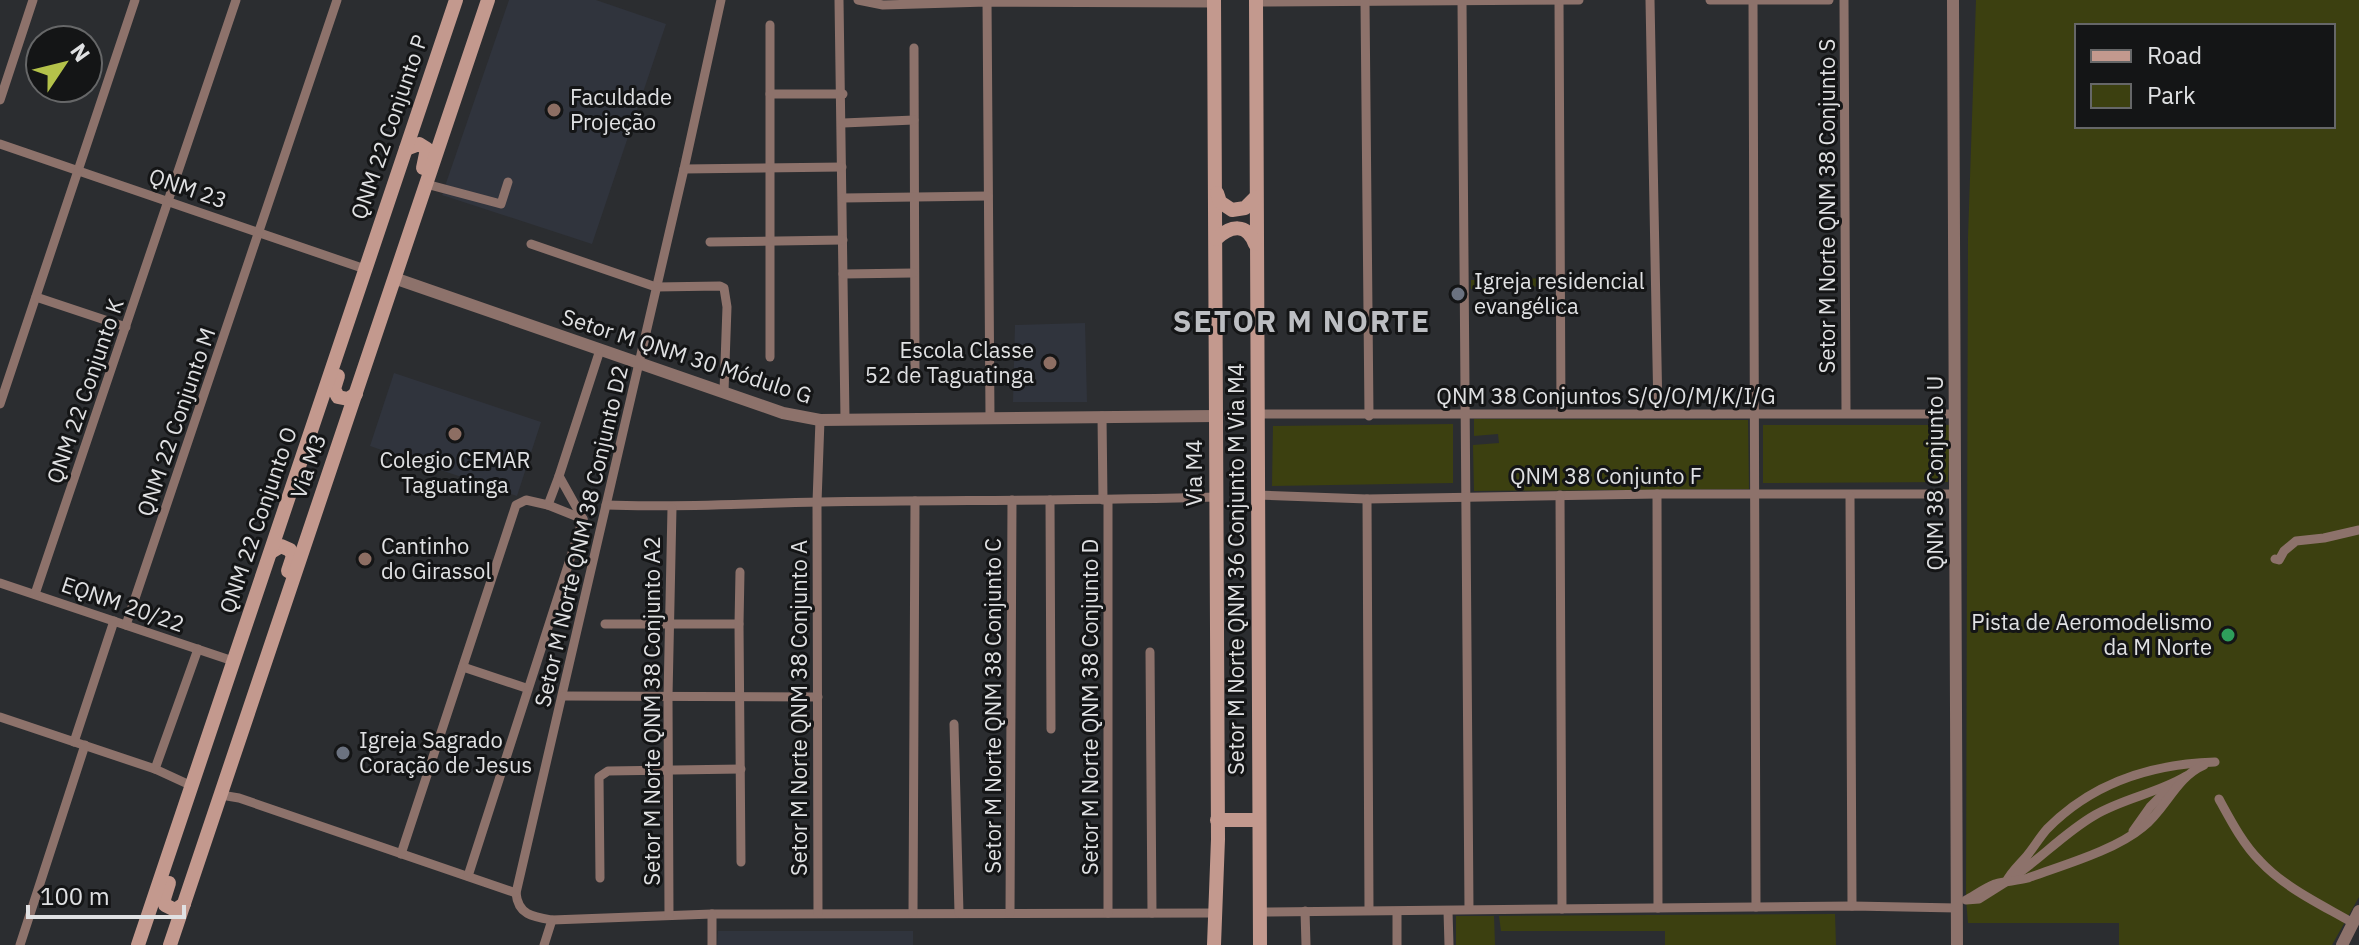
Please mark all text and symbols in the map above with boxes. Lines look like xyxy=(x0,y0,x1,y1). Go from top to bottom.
north arrow xyxy=(24,24,104,104)
legend xyxy=(2075,24,2335,128)
street label: QNM 22 Conjunto P xyxy=(343,31,434,223)
text: N xyxy=(64,37,97,67)
street label: Setor M Norte QNM 38 Conjunto S xyxy=(1812,39,1841,373)
text: Road xyxy=(2147,39,2202,71)
text: Park xyxy=(2147,79,2196,111)
place label: Faculdade Projeção xyxy=(570,82,672,136)
marker: Faculdade Projeção xyxy=(545,101,563,119)
street label: QNM 23 xyxy=(145,161,231,214)
place label: Igreja residencial evangélica xyxy=(1474,266,1645,320)
marker: Igreja residencial evangélica xyxy=(1449,285,1467,303)
street label: QNM 22 Conjunto K xyxy=(39,294,130,487)
street label: Setor M QNM 30 Módulo G xyxy=(558,301,816,410)
district label: SETOR M NORTE xyxy=(1173,301,1431,340)
street label: QNM 22 Conjunto M xyxy=(130,324,221,520)
place label: Escola Classe 52 de Taguatinga xyxy=(865,335,1034,389)
marker: Escola Classe 52 de Taguatinga xyxy=(1041,354,1059,372)
street label: Setor M Norte QNM 38 Conjunto D2 xyxy=(527,362,634,710)
street label: Setor M Norte QNM 36 Conjunto M Via M4 xyxy=(1221,363,1250,775)
street label: QNM 38 Conjunto U xyxy=(1920,376,1949,570)
street label: QNM 38 Conjuntos S/Q/O/M/K/I/G xyxy=(1436,381,1776,410)
street label: QNM 22 Conjunto O xyxy=(212,423,303,617)
marker: Colegio CEMAR Taguatinga xyxy=(446,425,464,443)
street label: Via M3 xyxy=(283,429,332,502)
street label: Via M4 xyxy=(1179,440,1208,506)
place label: Colegio CEMAR Taguatinga xyxy=(379,445,531,499)
street label: QNM 38 Conjunto F xyxy=(1510,461,1702,490)
place label: Cantinho do Girassol xyxy=(381,531,491,585)
street label: Setor M Norte QNM 38 Conjunto A2 xyxy=(637,536,666,886)
street label: Setor M Norte QNM 38 Conjunto C xyxy=(978,538,1007,874)
street label: Setor M Norte QNM 38 Conjunto D xyxy=(1075,539,1104,875)
street label: Setor M Norte QNM 38 Conjunto A xyxy=(784,540,813,876)
marker: Cantinho do Girassol xyxy=(356,550,374,568)
street label: EQNM 20/22 xyxy=(58,569,189,638)
place label: Pista de Aeromodelismo da M Norte xyxy=(1971,607,2212,661)
marker: Pista de Aeromodelismo da M Norte xyxy=(2219,626,2237,644)
place label: Igreja Sagrado Coração de Jesus xyxy=(359,725,532,779)
marker: Igreja Sagrado Coração de Jesus xyxy=(334,744,352,762)
scale bar xyxy=(28,869,184,919)
text: 100 m xyxy=(40,880,110,912)

